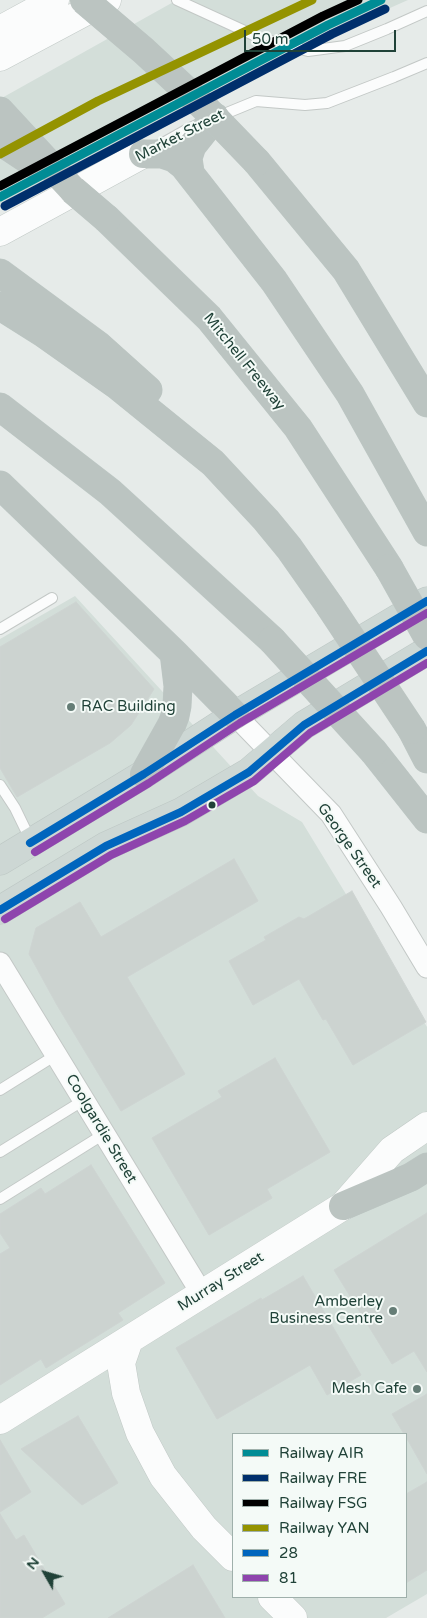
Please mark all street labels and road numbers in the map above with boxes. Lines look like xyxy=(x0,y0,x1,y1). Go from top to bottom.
street label: Market Street xyxy=(132,106,228,166)
street label: Mitchell Freeway xyxy=(199,310,289,414)
street label: George Street xyxy=(313,800,385,892)
street label: Coolgardie Street xyxy=(61,1071,141,1187)
street label: Murray Street xyxy=(175,1248,267,1316)

